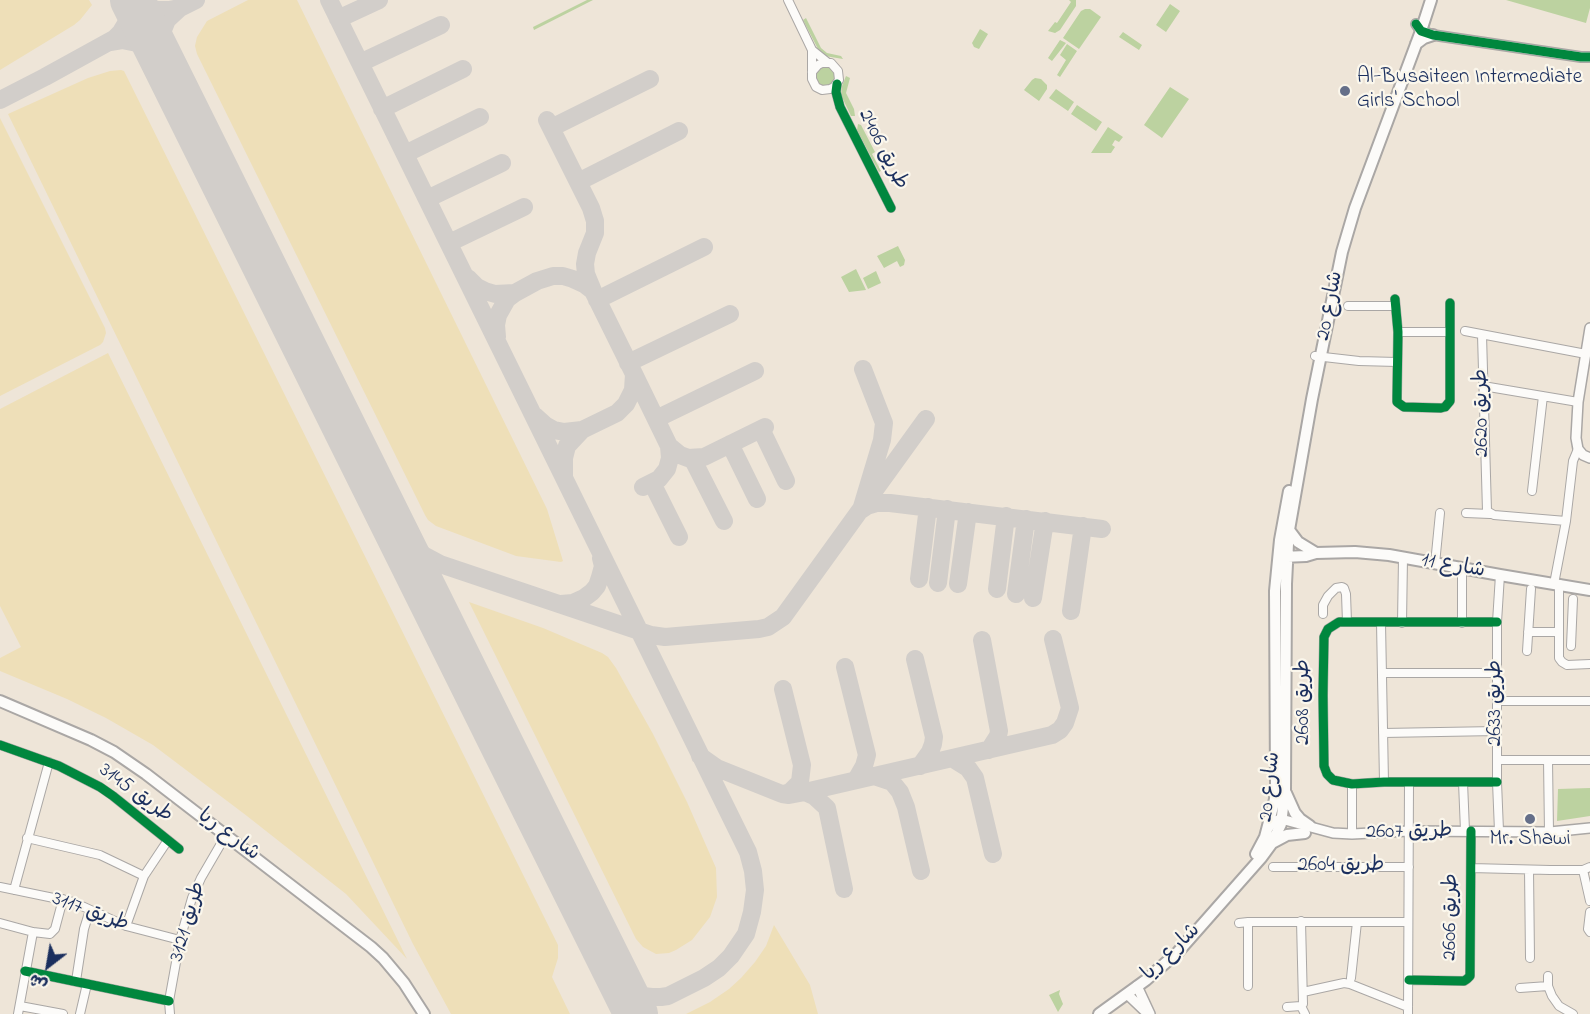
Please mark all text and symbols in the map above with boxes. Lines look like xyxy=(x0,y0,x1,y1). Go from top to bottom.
place label: Al-Busaiteen Intermediate Girls' School xyxy=(1357,66,1582,116)
marker: Al-Busaiteen Intermediate Girls' School xyxy=(1338,84,1352,98)
street label: طريق 2406 xyxy=(851,106,913,194)
street label: شارع 20 xyxy=(1312,269,1350,343)
street label: طريق 2620 xyxy=(1470,369,1496,457)
street label: شارع 11 xyxy=(1419,549,1487,585)
street label: طريق 2608 xyxy=(1292,659,1318,745)
street label: طريق 2633 xyxy=(1484,660,1510,746)
street label: شارع 20 xyxy=(1255,751,1287,823)
street label: طريق 3145 xyxy=(93,759,177,829)
street label: شارع ريا xyxy=(192,804,264,868)
marker: Mr. Shawi xyxy=(1523,812,1537,826)
street label: طريق 2607 xyxy=(1365,820,1453,846)
place label: Mr. Shawi xyxy=(1489,828,1571,854)
street label: طريق 2604 xyxy=(1298,854,1384,880)
street label: طريق 2606 xyxy=(1439,873,1465,961)
street label: طريق 3121 xyxy=(166,879,212,965)
street label: طريق 3117 xyxy=(48,887,132,939)
street label: شارع ريا xyxy=(1137,919,1207,987)
north arrow xyxy=(18,936,78,996)
text: ش xyxy=(25,967,52,996)

